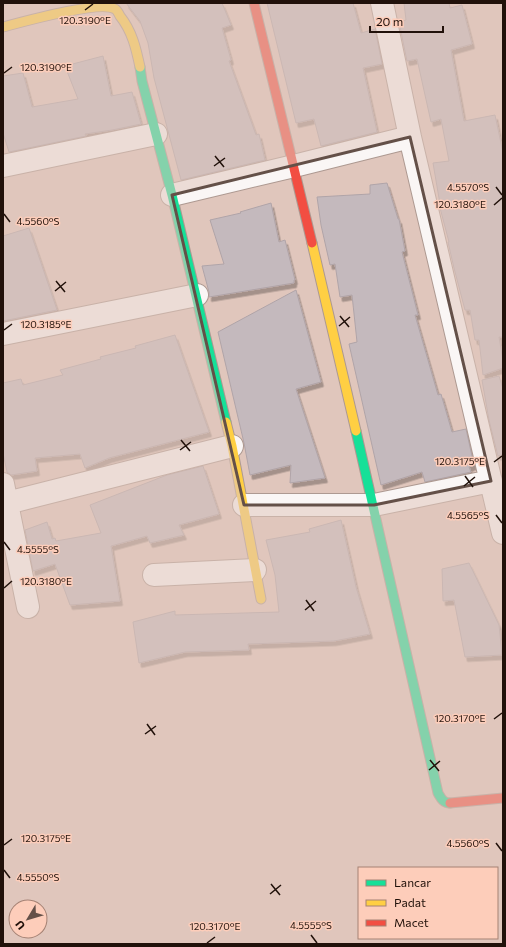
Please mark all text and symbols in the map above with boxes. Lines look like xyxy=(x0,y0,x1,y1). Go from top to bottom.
scale bar xyxy=(370,8,443,34)
text: 120.3190°E xyxy=(59,14,111,26)
text: 20 m xyxy=(376,14,403,28)
text: 120.3190°E xyxy=(20,61,72,73)
text: 4.5570°S xyxy=(447,181,489,193)
text: 120.3180°E xyxy=(434,198,486,210)
text: 4.5560°S xyxy=(17,215,60,227)
text: 120.3185°E xyxy=(21,318,72,330)
text: 120.3175°E xyxy=(435,455,485,467)
text: 4.5565°S xyxy=(447,509,489,521)
text: 4.5555°S xyxy=(17,543,59,555)
text: 120.3180°E xyxy=(20,575,72,587)
text: 120.3170°E xyxy=(435,712,486,724)
text: 120.3175°E xyxy=(21,832,71,844)
text: 4.5560°S xyxy=(447,837,490,849)
legend xyxy=(358,867,498,939)
text: 4.5550°S xyxy=(17,871,59,883)
text: Lancar xyxy=(394,875,431,889)
text: Padat xyxy=(394,895,426,909)
north arrow xyxy=(8,899,48,939)
text: Macet xyxy=(394,915,429,929)
text: U xyxy=(12,918,27,933)
text: 4.5555°S xyxy=(290,919,332,931)
text: 120.3170°E xyxy=(190,920,241,932)

